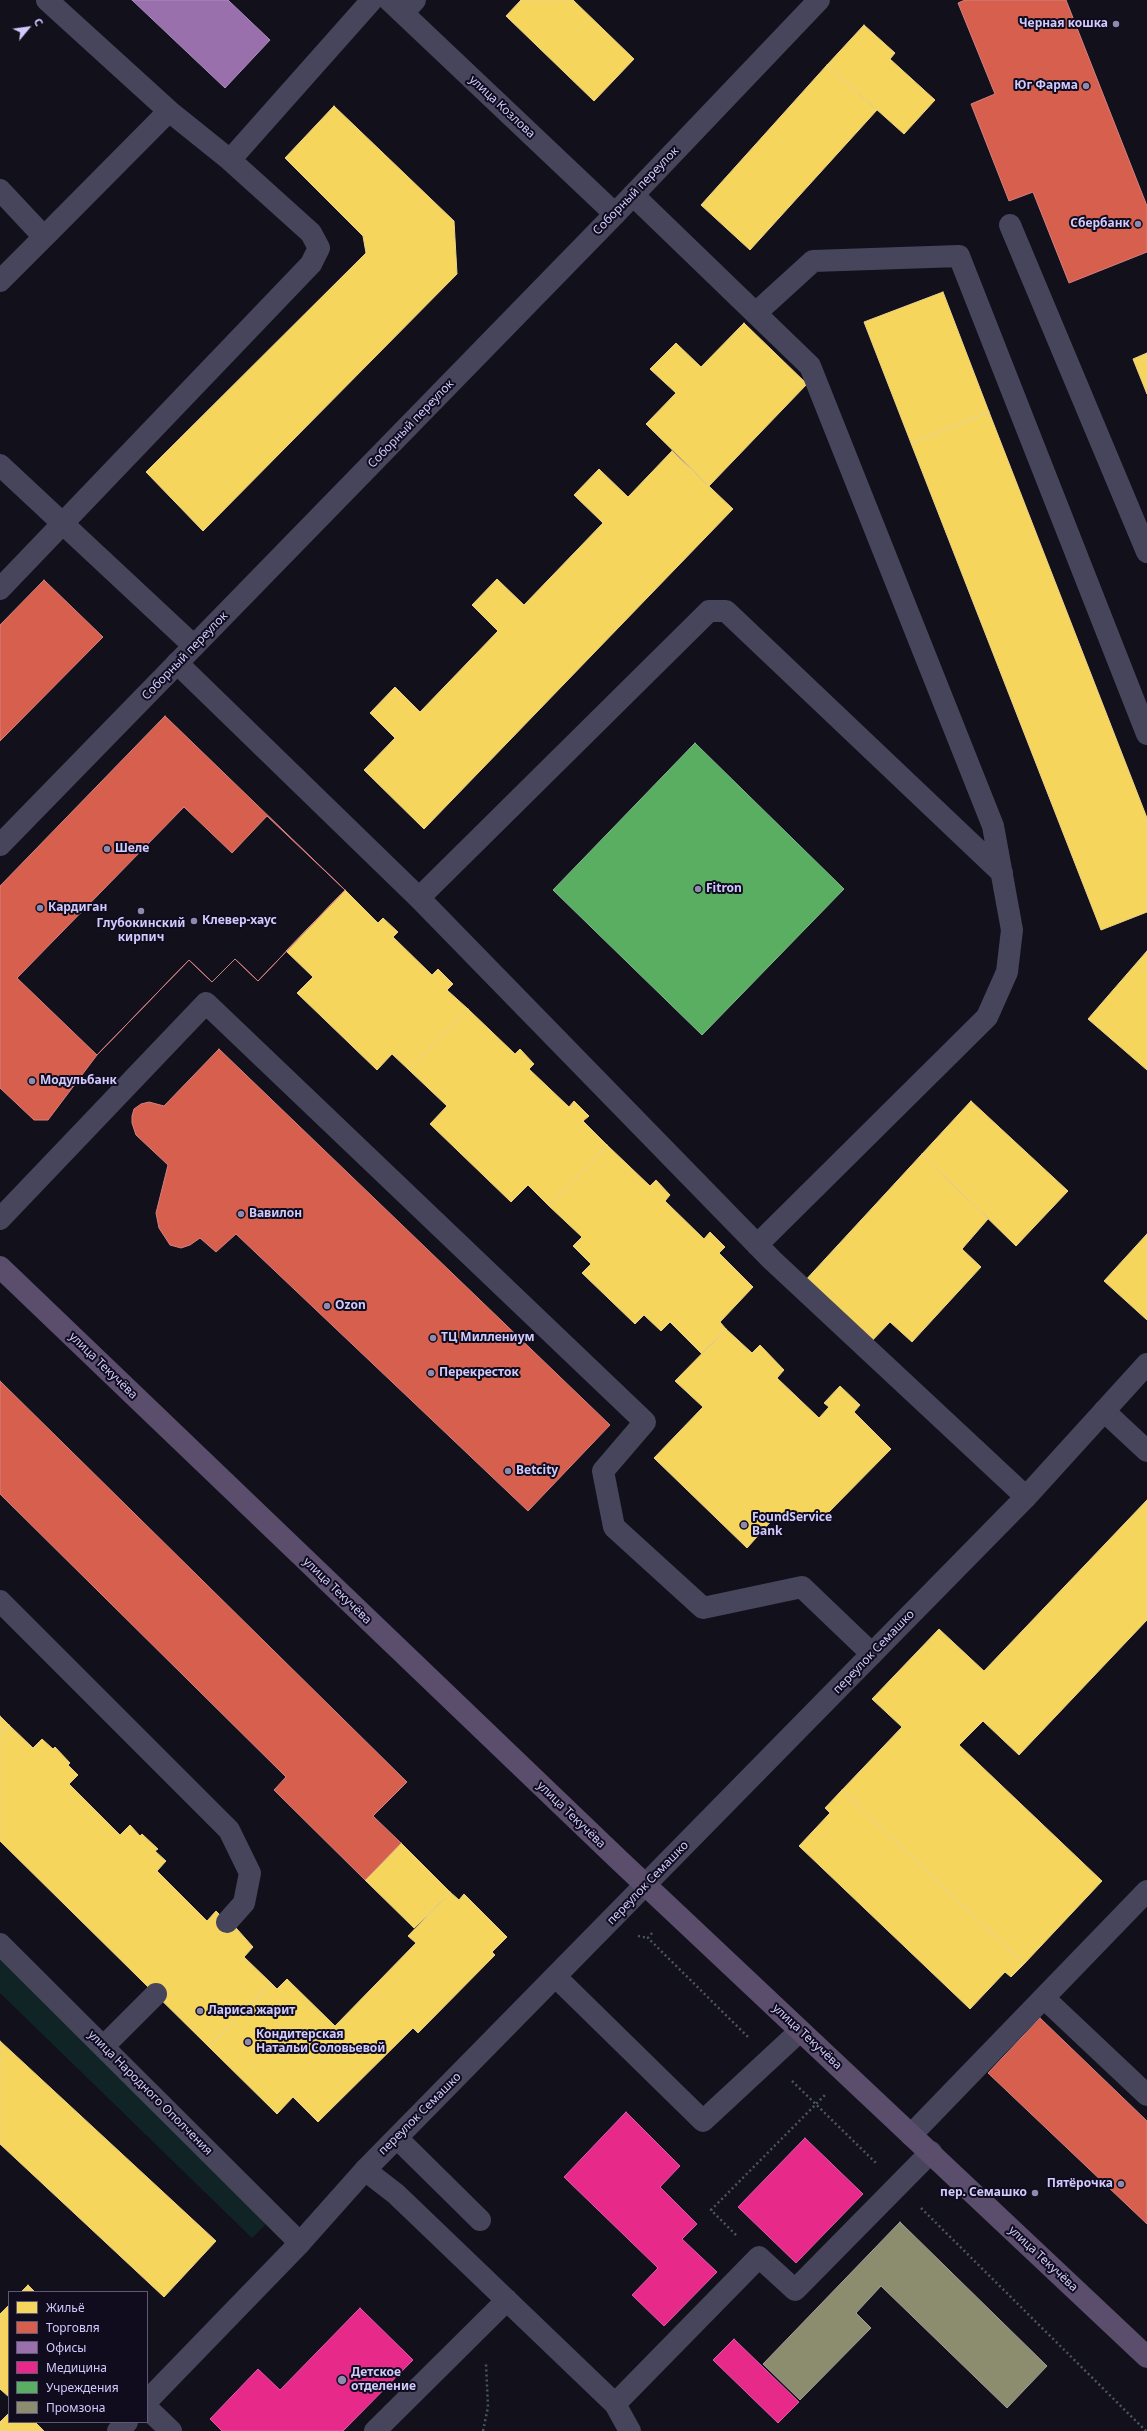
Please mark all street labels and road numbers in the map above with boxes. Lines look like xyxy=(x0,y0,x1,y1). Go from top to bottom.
street label: улица Козлова xyxy=(466,73,538,141)
street label: Соборный переулок xyxy=(590,144,682,238)
street label: Соборный переулок xyxy=(365,377,457,471)
street label: Соборный переулок xyxy=(139,609,231,703)
street label: улица Текучёва xyxy=(66,1330,140,1402)
street label: улица Текучёва xyxy=(300,1555,374,1627)
street label: переулок Семашко xyxy=(830,1607,918,1697)
street label: улица Текучёва xyxy=(534,1779,608,1851)
street label: переулок Семашко xyxy=(604,1838,692,1928)
street label: улица Текучёва xyxy=(769,2001,845,2073)
street label: улица Народного Ополчения xyxy=(85,2028,215,2158)
street label: переулок Семашко xyxy=(376,2070,464,2158)
street label: улица Текучёва xyxy=(1005,2223,1081,2295)

